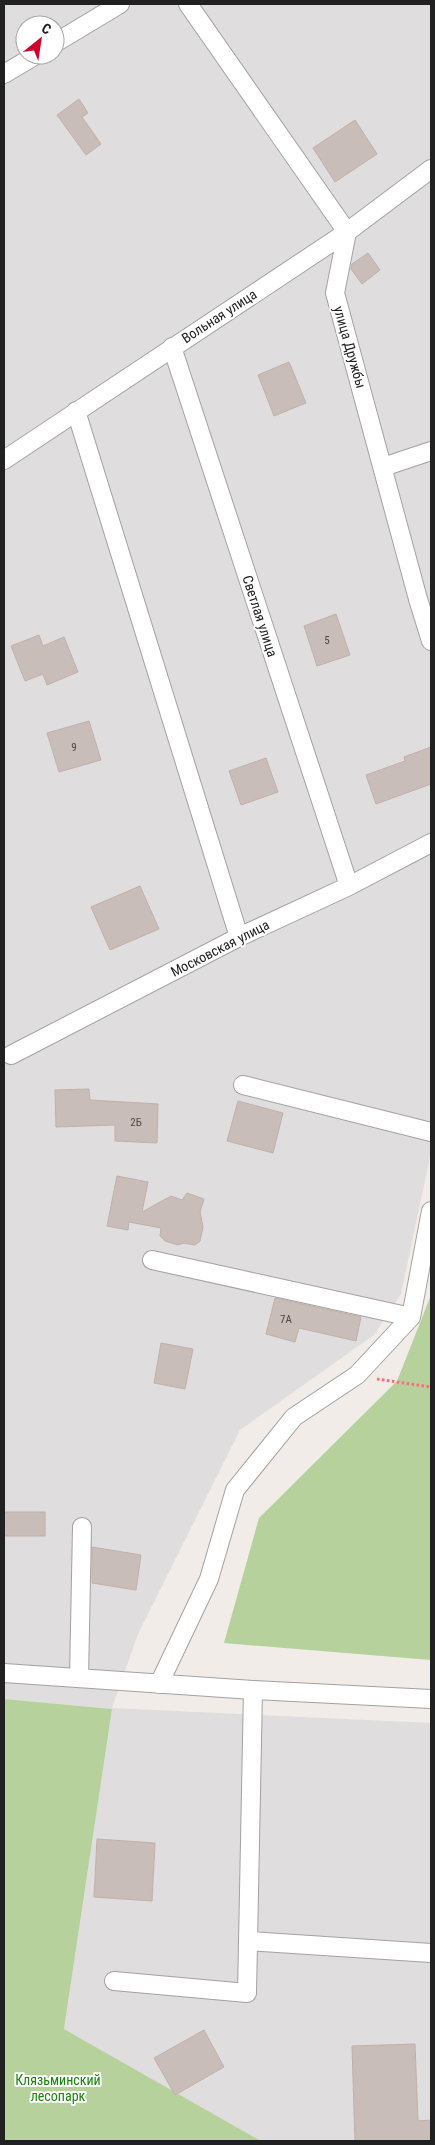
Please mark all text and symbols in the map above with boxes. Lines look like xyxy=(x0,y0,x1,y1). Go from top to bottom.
north arrow xyxy=(15,15,65,65)
text: С xyxy=(39,20,54,38)
street label: Вольная улица xyxy=(179,286,259,346)
street label: улица Дружбы xyxy=(331,304,369,390)
street label: Светлая улица xyxy=(239,573,281,659)
house number: 5 xyxy=(324,634,330,647)
house number: 9 xyxy=(71,741,77,754)
street label: Московская улица xyxy=(168,916,272,980)
house number: 2Б xyxy=(130,1116,142,1129)
house number: 7А xyxy=(280,1313,293,1326)
park label: Клязьминский лесопарк xyxy=(15,2072,101,2104)

